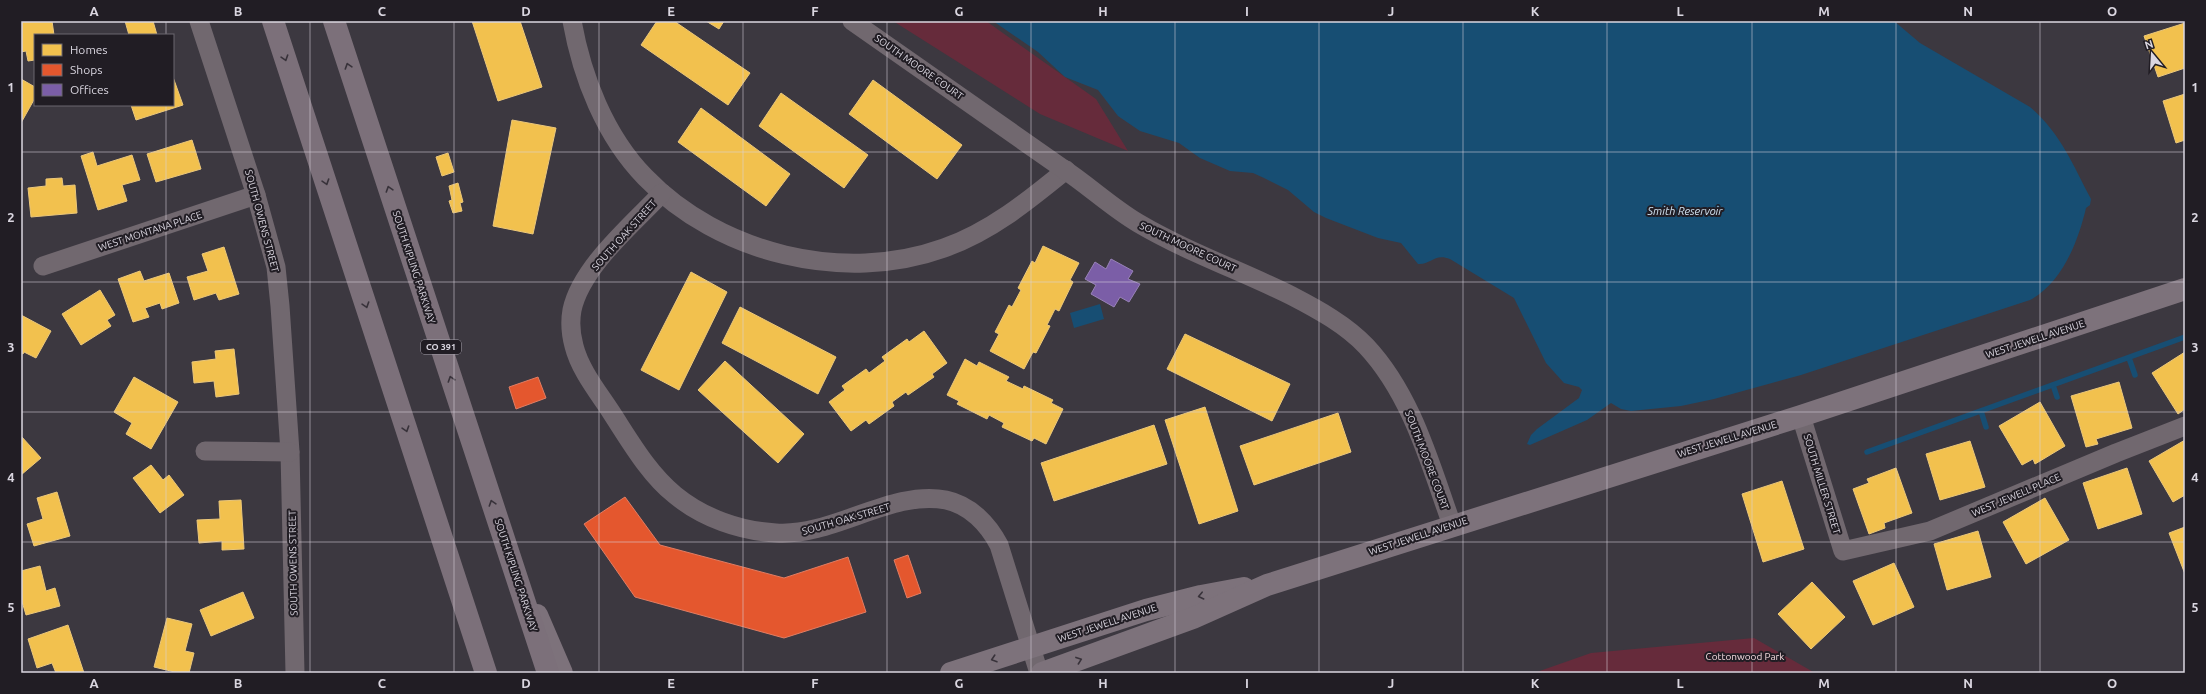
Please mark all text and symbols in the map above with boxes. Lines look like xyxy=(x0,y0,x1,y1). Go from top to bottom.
text: A xyxy=(89,4,99,18)
text: B xyxy=(234,4,243,18)
text: C xyxy=(378,4,387,18)
text: D xyxy=(521,4,531,18)
text: E xyxy=(667,4,675,18)
text: F xyxy=(811,4,819,18)
text: G xyxy=(955,4,964,18)
text: H xyxy=(1098,4,1108,18)
text: I xyxy=(1245,4,1249,18)
text: J xyxy=(1388,4,1394,18)
text: K xyxy=(1531,4,1540,18)
text: L xyxy=(1676,4,1684,18)
text: M xyxy=(1818,4,1830,18)
text: N xyxy=(1963,4,1973,18)
text: O xyxy=(2107,4,2117,18)
street label: SOUTH MOORE COURT xyxy=(873,32,966,102)
legend xyxy=(34,34,174,106)
north arrow xyxy=(2132,34,2172,74)
text: N xyxy=(2143,38,2155,51)
text: Homes xyxy=(70,43,108,56)
one-way arrow xyxy=(280,54,289,61)
text: Shops xyxy=(70,63,102,76)
one-way arrow xyxy=(345,63,353,70)
text: 1 xyxy=(7,80,15,94)
text: 1 xyxy=(2191,80,2199,94)
text: Offices xyxy=(70,83,109,96)
street label: SOUTH OWENS STREET xyxy=(243,169,281,274)
one-way arrow xyxy=(321,178,329,185)
one-way arrow xyxy=(385,186,394,193)
street label: SOUTH OAK STREET xyxy=(589,197,659,272)
water label: Smith Reservoir xyxy=(1646,205,1723,217)
street label: WEST MONTANA PLACE xyxy=(97,209,204,253)
street label: SOUTH KIPLING PARKWAY xyxy=(391,209,438,325)
text: 2 xyxy=(7,210,15,224)
text: 2 xyxy=(2191,210,2199,224)
street label: SOUTH MOORE COURT xyxy=(1138,220,1238,274)
one-way arrow xyxy=(361,301,370,308)
street label: WEST JEWELL AVENUE xyxy=(1984,318,2086,360)
text: 3 xyxy=(7,340,15,354)
road number: CO 391 xyxy=(421,340,461,354)
text: 3 xyxy=(2191,340,2199,354)
one-way arrow xyxy=(447,376,456,383)
street label: SOUTH MOORE COURT xyxy=(1403,409,1451,512)
street label: WEST JEWELL AVENUE xyxy=(1676,419,1778,459)
one-way arrow xyxy=(401,425,410,432)
street label: SOUTH MILLER STREET xyxy=(1802,433,1843,536)
text: 4 xyxy=(7,470,15,484)
text: 4 xyxy=(2191,470,2199,484)
street label: WEST JEWELL PLACE xyxy=(1970,471,2062,519)
one-way arrow xyxy=(488,500,497,507)
street label: SOUTH OAK STREET xyxy=(801,501,892,537)
street label: SOUTH OWENS STREET xyxy=(287,510,299,616)
street label: WEST JEWELL AVENUE xyxy=(1367,515,1469,557)
street label: SOUTH KIPLING PARKWAY xyxy=(493,517,540,633)
one-way arrow xyxy=(1198,591,1204,599)
text: 5 xyxy=(7,600,15,614)
text: 5 xyxy=(2191,600,2199,614)
street label: WEST JEWELL AVENUE xyxy=(1056,602,1158,644)
park label: Cottonwood Park xyxy=(1706,651,1784,662)
one-way arrow xyxy=(990,654,997,663)
one-way arrow xyxy=(1076,656,1083,664)
text: A xyxy=(89,676,99,690)
text: B xyxy=(234,676,243,690)
text: C xyxy=(378,676,387,690)
text: D xyxy=(521,676,531,690)
text: E xyxy=(667,676,675,690)
text: F xyxy=(811,676,819,690)
text: G xyxy=(955,676,964,690)
text: H xyxy=(1098,676,1108,690)
text: I xyxy=(1245,676,1249,690)
text: J xyxy=(1388,676,1394,690)
text: K xyxy=(1531,676,1540,690)
text: L xyxy=(1676,676,1684,690)
text: M xyxy=(1818,676,1830,690)
text: N xyxy=(1963,676,1973,690)
text: O xyxy=(2107,676,2117,690)

